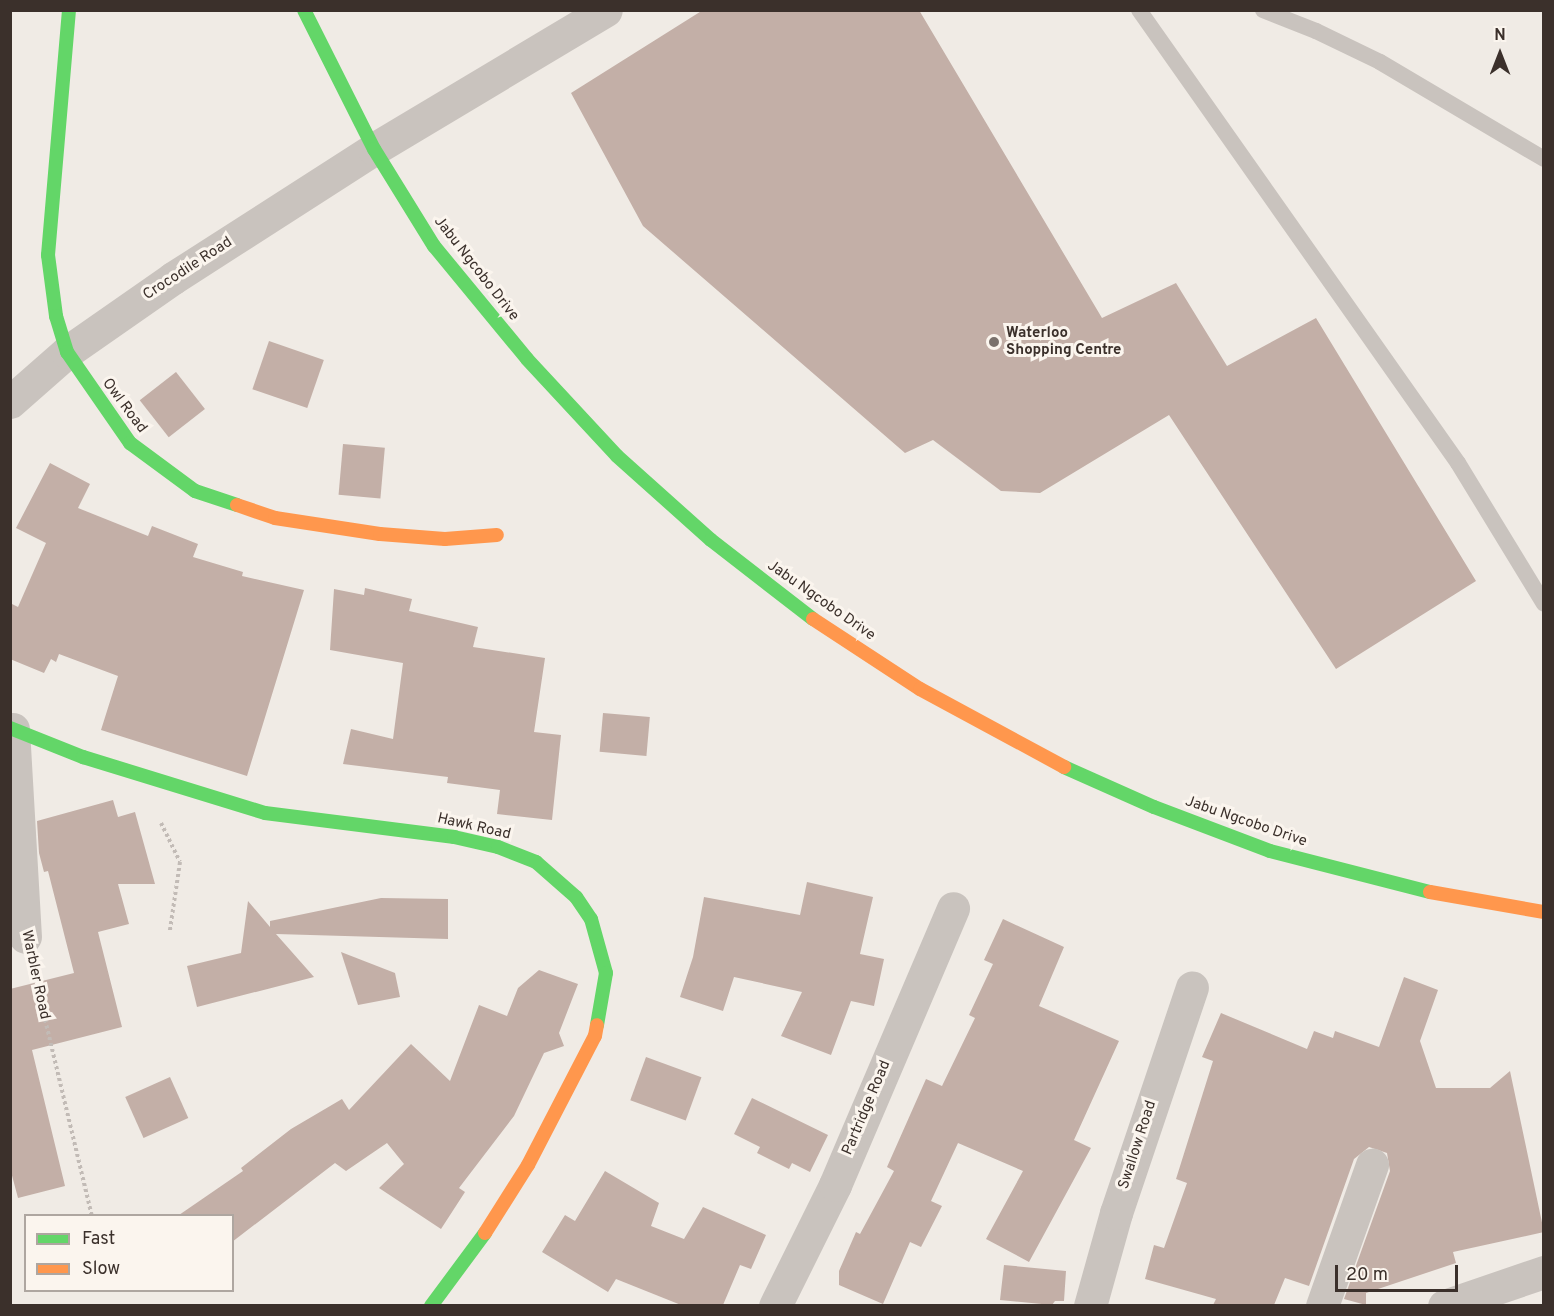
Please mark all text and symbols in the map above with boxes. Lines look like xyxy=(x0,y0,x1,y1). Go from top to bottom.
north arrow xyxy=(1470,24,1530,84)
text: N xyxy=(1494,26,1506,46)
street label: Jabu Ngcobo Drive xyxy=(430,213,522,325)
street label: Crocodile Road xyxy=(140,234,236,304)
place label: Waterloo Shopping Centre xyxy=(1006,324,1121,359)
marker: Waterloo Shopping Centre xyxy=(987,335,1001,349)
street label: Owl Road xyxy=(98,375,150,437)
street label: Jabu Ngcobo Drive xyxy=(764,557,878,645)
street label: Jabu Ngcobo Drive xyxy=(1183,793,1309,851)
street label: Hawk Road xyxy=(436,810,512,844)
street label: Warbler Road xyxy=(17,929,53,1021)
street label: Partridge Road xyxy=(839,1058,895,1158)
street label: Swallow Road xyxy=(1115,1098,1161,1192)
legend xyxy=(24,1214,234,1292)
text: Fast xyxy=(82,1228,115,1251)
scale bar xyxy=(1338,1253,1461,1291)
text: Slow xyxy=(82,1258,120,1281)
text: 20 m xyxy=(1346,1264,1388,1287)

